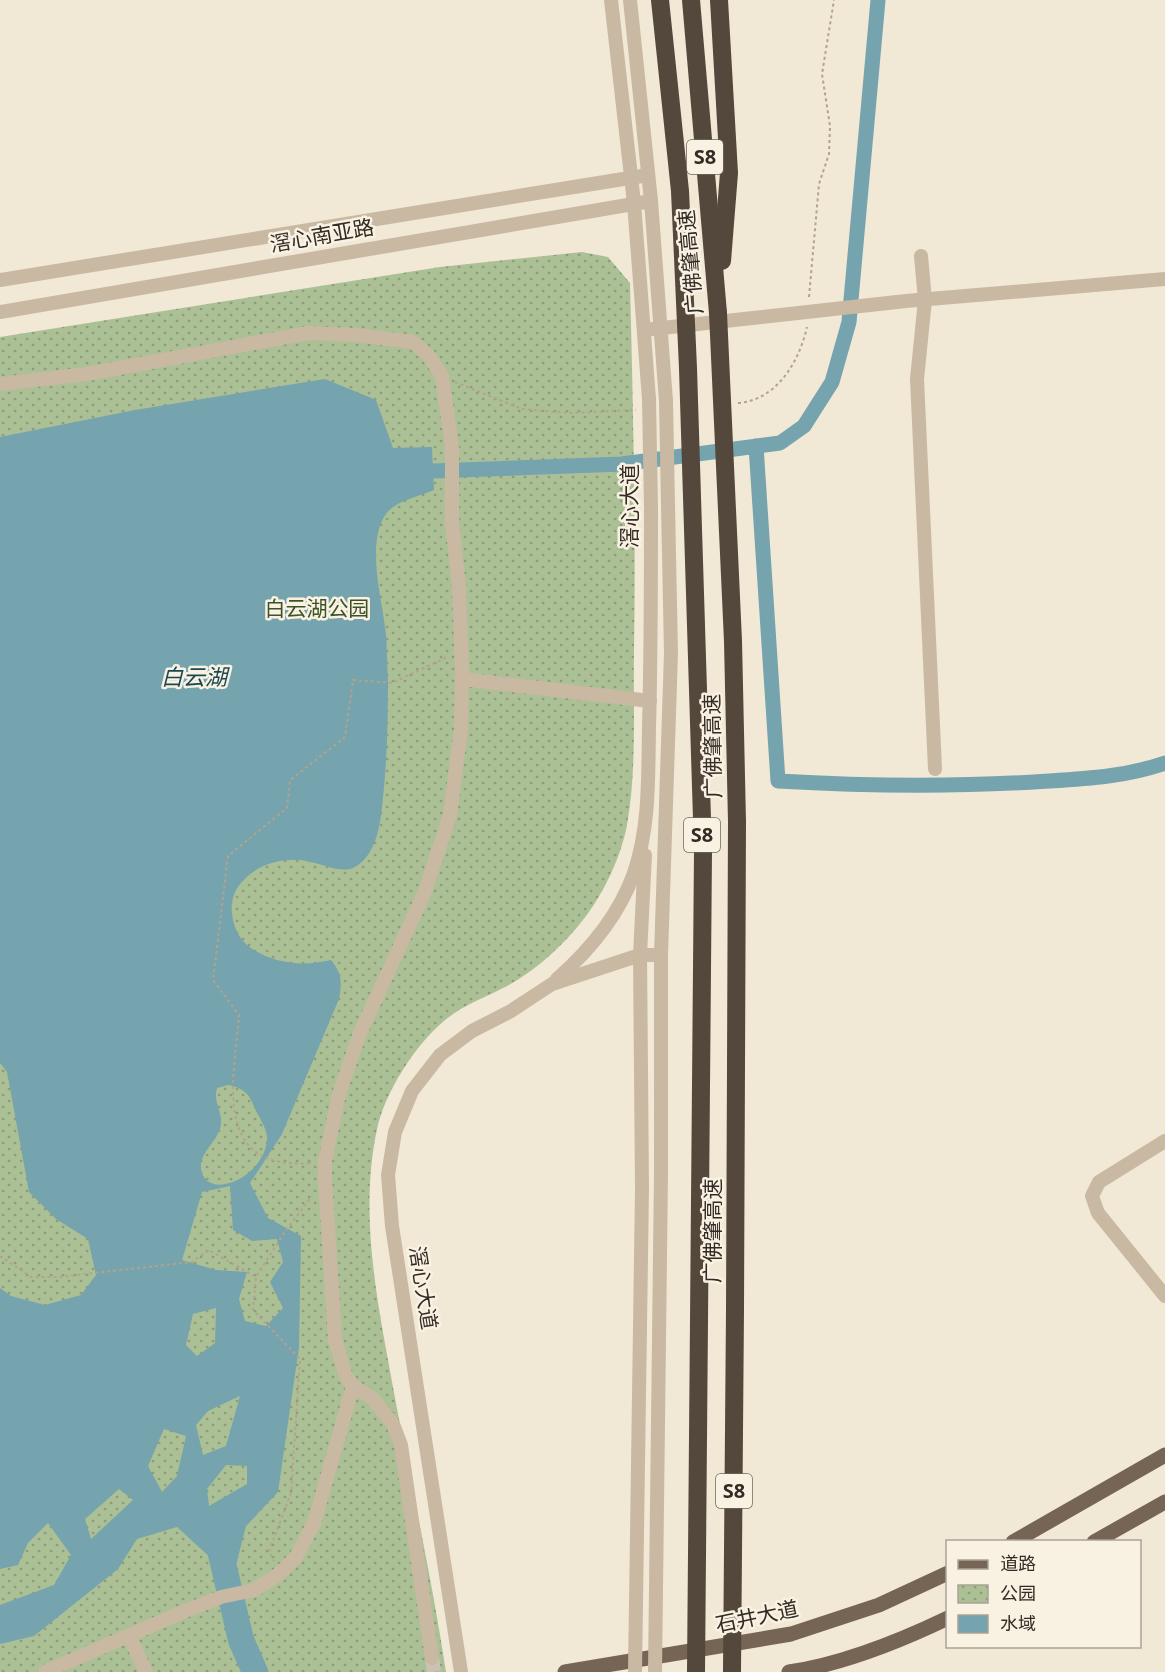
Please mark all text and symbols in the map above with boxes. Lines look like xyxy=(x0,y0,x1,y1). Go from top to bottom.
road number: S8 xyxy=(687,140,723,174)
street label: 广佛肇高速 xyxy=(671,209,709,316)
street label: 滘心南亚路 xyxy=(268,212,376,258)
street label: 滘心大道 xyxy=(615,464,643,548)
park label: 白云湖公园 xyxy=(265,594,370,622)
water label: 白云湖 xyxy=(161,661,230,691)
street label: 广佛肇高速 xyxy=(697,693,727,799)
road number: S8 xyxy=(684,818,720,852)
street label: 广佛肇高速 xyxy=(698,1179,726,1284)
street label: 滘心大道 xyxy=(404,1244,444,1332)
road number: S8 xyxy=(716,1474,752,1508)
legend xyxy=(946,1540,1141,1648)
text: 道路 xyxy=(1000,1551,1036,1575)
text: 公园 xyxy=(1000,1581,1036,1605)
street label: 石井大道 xyxy=(713,1594,801,1638)
text: 水域 xyxy=(1000,1611,1036,1635)

